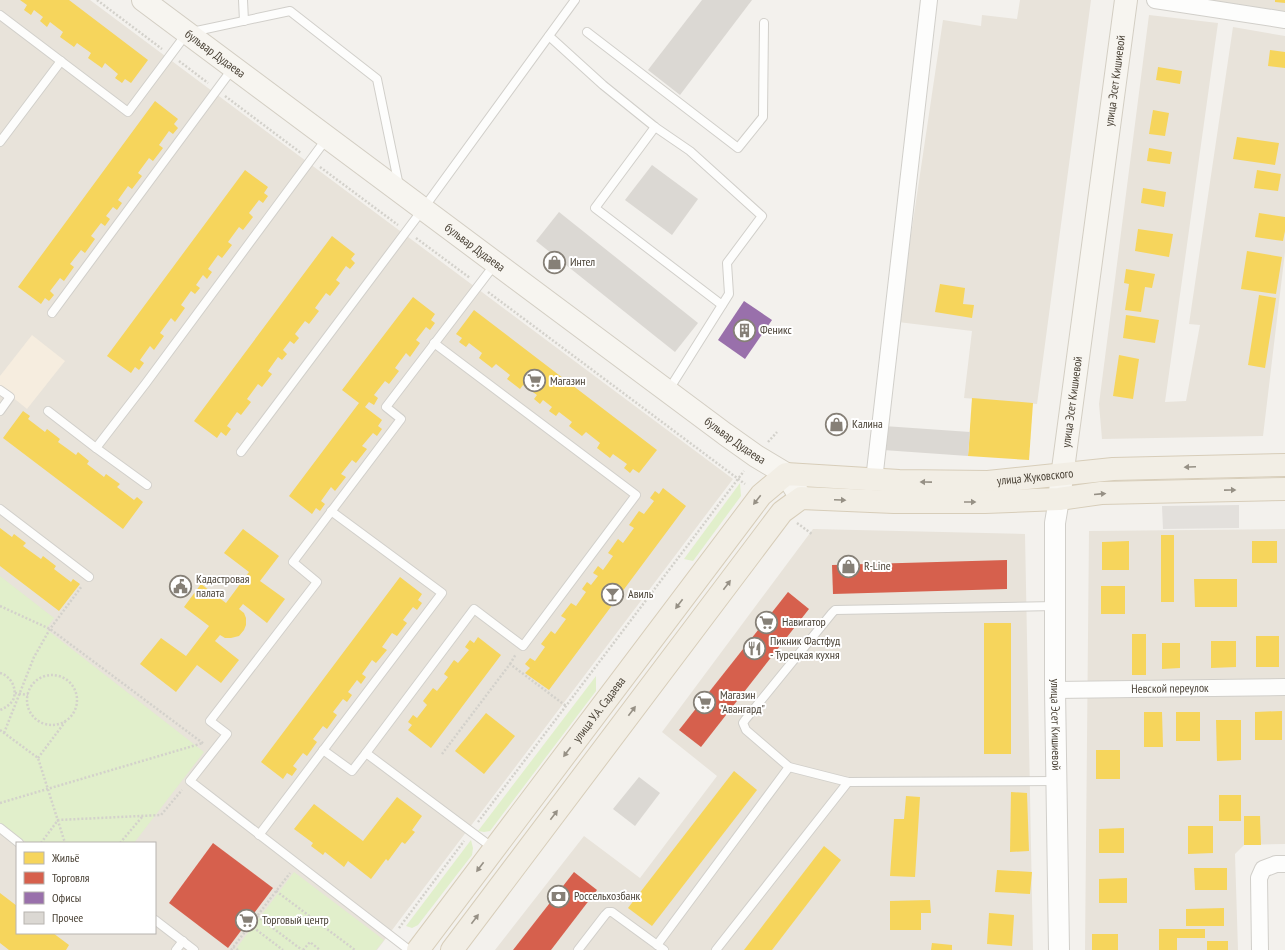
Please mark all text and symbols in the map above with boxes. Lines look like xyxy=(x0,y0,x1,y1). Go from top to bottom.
street label: бульвар Дудаева xyxy=(182,26,249,81)
street label: улица Эсет Кишиевой xyxy=(1101,34,1128,127)
street label: бульвар Дудаева xyxy=(442,220,508,275)
shop icon: Интел xyxy=(542,249,568,275)
place label: Интел xyxy=(570,254,595,269)
building icon: Феникс xyxy=(732,317,758,343)
place label: Феникс xyxy=(760,322,793,337)
street label: улица Эсет Кишиевой xyxy=(1058,355,1085,448)
supermarket icon: Магазин xyxy=(521,368,547,394)
place label: Магазин xyxy=(550,373,585,388)
shop icon: Калина xyxy=(823,411,849,437)
street label: бульвар Дудаева xyxy=(702,413,769,467)
place label: Калина xyxy=(852,416,883,431)
one-way arrow xyxy=(1183,464,1196,470)
street label: улица Жуковского xyxy=(996,465,1074,488)
one-way arrow xyxy=(919,479,932,485)
one-way arrow xyxy=(1224,487,1237,493)
one-way arrow xyxy=(1094,490,1106,497)
one-way arrow xyxy=(753,495,761,506)
one-way arrow xyxy=(834,496,846,503)
one-way arrow xyxy=(964,499,977,505)
shop icon: R-Line xyxy=(835,553,861,579)
place label: R-Line xyxy=(864,558,891,573)
place label: Кадастровая палата xyxy=(196,571,250,600)
public building icon: Кадастровая палата xyxy=(168,573,194,599)
one-way arrow xyxy=(723,580,731,590)
bar icon: Авиль xyxy=(599,581,625,607)
place label: Авиль xyxy=(628,586,654,601)
one-way arrow xyxy=(674,598,683,609)
supermarket icon: Навигатор xyxy=(753,609,779,635)
place label: Навигатор xyxy=(782,614,826,629)
place label: Пикник Фастфуд - Турецкая кухня xyxy=(770,633,841,662)
restaurant icon: Пикник Фастфуд - Турецкая кухня xyxy=(742,635,768,661)
street label: улица У.А. Садаева xyxy=(569,673,628,745)
street label: улица Эсет Кишиевой xyxy=(1048,679,1064,771)
street label: Невской переулок xyxy=(1131,680,1209,696)
place label: Магазин "Авангард" xyxy=(720,687,765,716)
supermarket icon: Магазин "Авангард" xyxy=(691,689,717,715)
one-way arrow xyxy=(628,706,636,717)
one-way arrow xyxy=(562,747,571,758)
one-way arrow xyxy=(549,810,557,820)
legend xyxy=(16,842,156,934)
text: Жильё xyxy=(51,850,79,865)
one-way arrow xyxy=(476,862,484,873)
text: Торговля xyxy=(52,870,90,885)
bank icon: Россельхозбанк xyxy=(545,883,571,909)
place label: Россельхозбанк xyxy=(574,888,641,903)
text: Офисы xyxy=(52,890,81,905)
supermarket icon: Торговый центр xyxy=(234,907,260,933)
text: Прочее xyxy=(52,910,83,925)
place label: Торговый центр xyxy=(262,912,329,927)
one-way arrow xyxy=(471,913,480,924)

